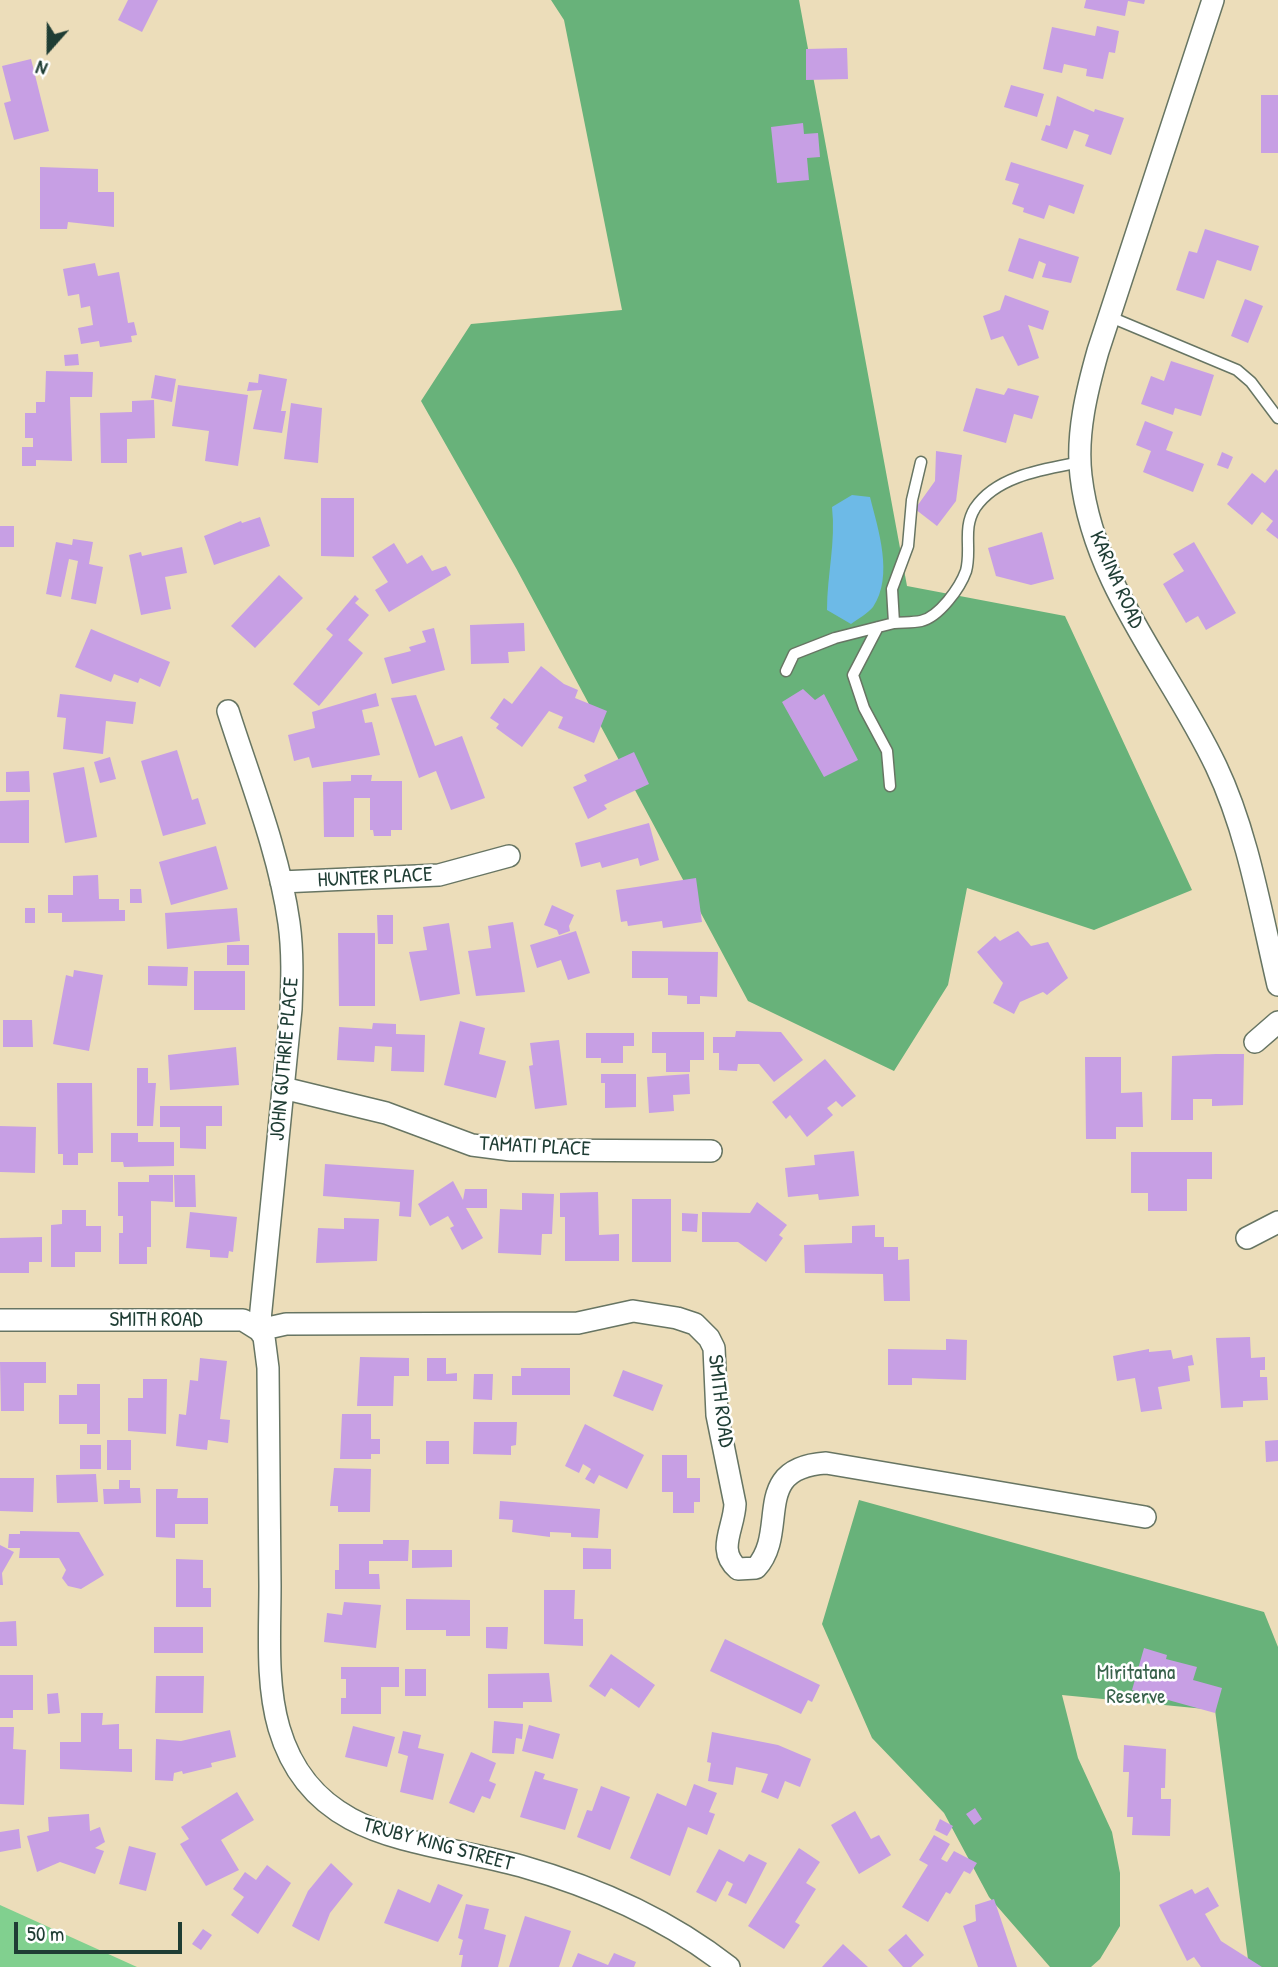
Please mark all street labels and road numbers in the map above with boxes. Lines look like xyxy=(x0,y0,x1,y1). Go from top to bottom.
street label: KARINA ROAD xyxy=(1083,528,1149,632)
street label: HUNTER PLACE xyxy=(317,862,433,894)
street label: JOHN GUTHRIE PLACE xyxy=(265,976,305,1142)
street label: TAMATI PLACE xyxy=(479,1132,591,1162)
street label: SMITH ROAD xyxy=(110,1307,202,1333)
street label: SMITH ROAD xyxy=(702,1353,738,1449)
street label: TRUBY KING STREET xyxy=(360,1813,516,1877)

